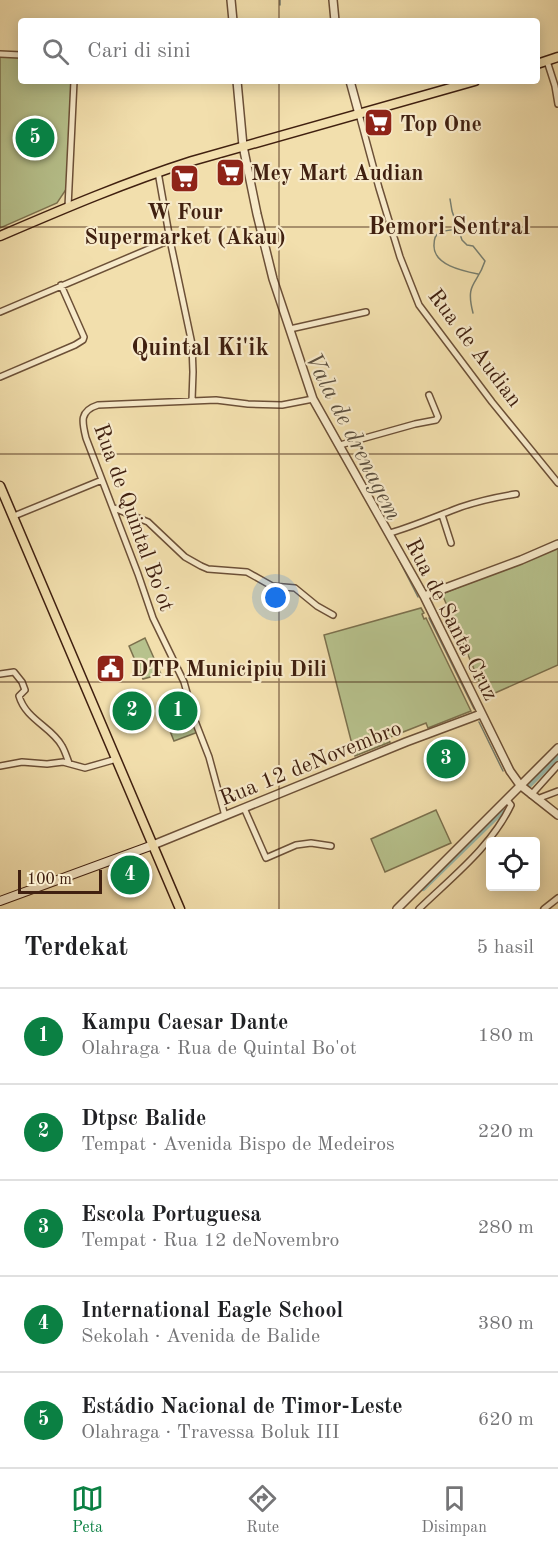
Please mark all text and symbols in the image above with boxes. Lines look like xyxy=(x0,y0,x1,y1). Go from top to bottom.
search box xyxy=(18,18,540,84)
icon: search xyxy=(39,35,72,68)
text: Cari di sini xyxy=(87,40,191,62)
supermarket icon: Top One xyxy=(363,107,395,139)
place label: Top One xyxy=(400,114,482,136)
pin: 5 xyxy=(15,116,54,160)
supermarket icon: Mey Mart Audian xyxy=(214,156,246,188)
supermarket icon: W Four Supermarket (Akau) xyxy=(169,163,201,195)
place label: Mey Mart Audian xyxy=(251,163,424,185)
place label: W Four Supermarket (Akau) xyxy=(84,202,286,249)
district label: Bemori Sentral xyxy=(368,216,530,240)
street label: Rua de Audian xyxy=(423,285,526,411)
district label: Quintal Ki'ik xyxy=(131,337,269,361)
water label: Vala de drenagem xyxy=(300,349,405,525)
street label: Rua de Quintal Bo'ot xyxy=(89,421,177,614)
street label: Rua de Santa Cruz xyxy=(401,535,502,704)
your location xyxy=(261,583,290,612)
public building icon: DTP Municipiu Dili xyxy=(94,652,126,684)
place label: DTP Municipiu Dili xyxy=(131,659,327,681)
pin: 2 xyxy=(112,688,152,734)
pin: 1 xyxy=(158,688,198,734)
street label: Rua 12 deNovembro xyxy=(217,717,405,810)
pin: 3 xyxy=(426,736,466,782)
map controls xyxy=(486,837,540,891)
button: locate xyxy=(486,837,540,891)
pin: 4 xyxy=(110,852,150,898)
scale bar xyxy=(18,867,102,894)
text: 100 m xyxy=(27,872,72,888)
text: Terdekat xyxy=(24,935,128,961)
text: 5 hasil xyxy=(477,938,534,958)
text: Kampu Caesar Dante xyxy=(81,1012,288,1034)
text: 1 xyxy=(38,1026,49,1046)
text: 180 m xyxy=(478,1026,534,1046)
text: Olahraga · Rua de Quintal Bo'ot xyxy=(81,1039,357,1059)
text: Dtpsc Balide xyxy=(81,1108,207,1130)
text: 2 xyxy=(38,1122,49,1142)
text: 220 m xyxy=(478,1122,534,1142)
text: Tempat · Avenida Bispo de Medeiros xyxy=(81,1135,395,1155)
text: Escola Portuguesa xyxy=(81,1204,262,1226)
text: 3 xyxy=(38,1218,49,1238)
text: 280 m xyxy=(478,1218,534,1238)
text: Tempat · Rua 12 deNovembro xyxy=(81,1231,340,1251)
text: International Eagle School xyxy=(81,1300,343,1322)
text: 4 xyxy=(38,1314,49,1334)
text: 380 m xyxy=(478,1314,534,1334)
text: Sekolah · Avenida de Balide xyxy=(81,1327,320,1347)
text: Estádio Nacional de Timor-Leste xyxy=(81,1396,403,1418)
text: 5 xyxy=(38,1410,49,1430)
text: 620 m xyxy=(478,1410,534,1430)
text: Olahraga · Travessa Boluk III xyxy=(81,1423,340,1443)
tab: Peta xyxy=(71,1482,104,1538)
tab: Rute xyxy=(246,1482,279,1538)
tab: Disimpan xyxy=(421,1482,487,1538)

